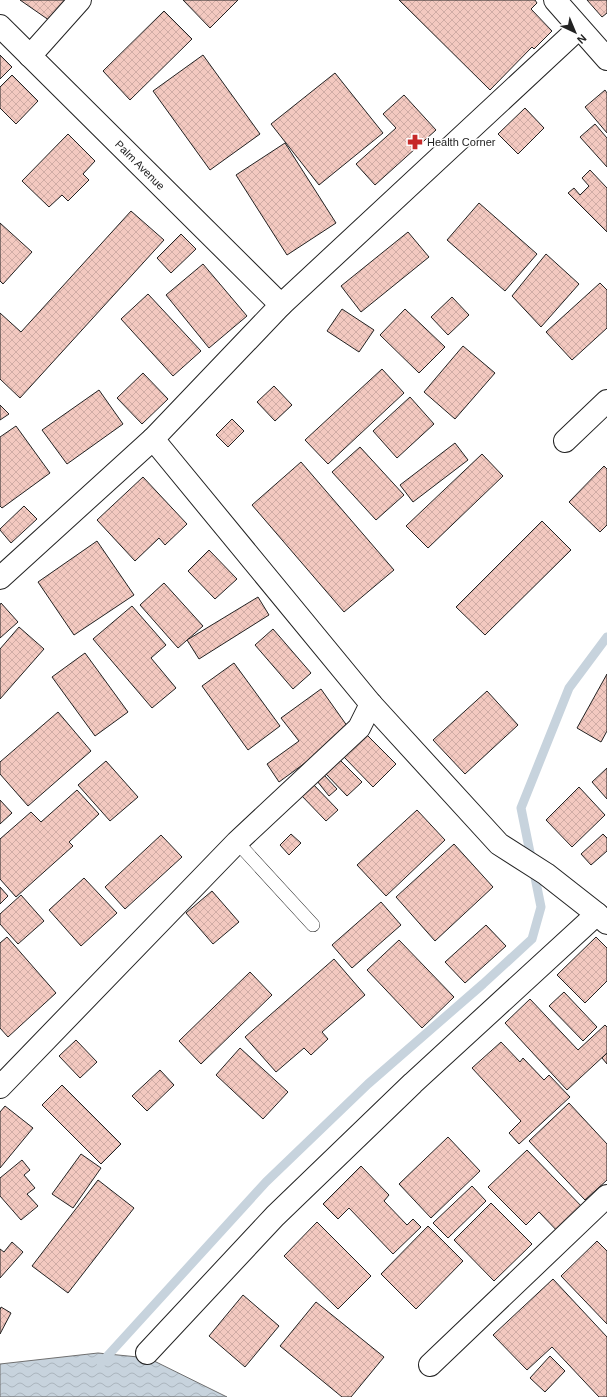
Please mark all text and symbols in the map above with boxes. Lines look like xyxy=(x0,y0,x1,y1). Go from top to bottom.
north arrow xyxy=(555,12,595,52)
text: N xyxy=(575,32,589,46)
pharmacy icon: Health Corner xyxy=(406,133,424,151)
place label: Health Corner xyxy=(427,136,496,148)
street label: Palm Avenue xyxy=(113,138,167,192)

